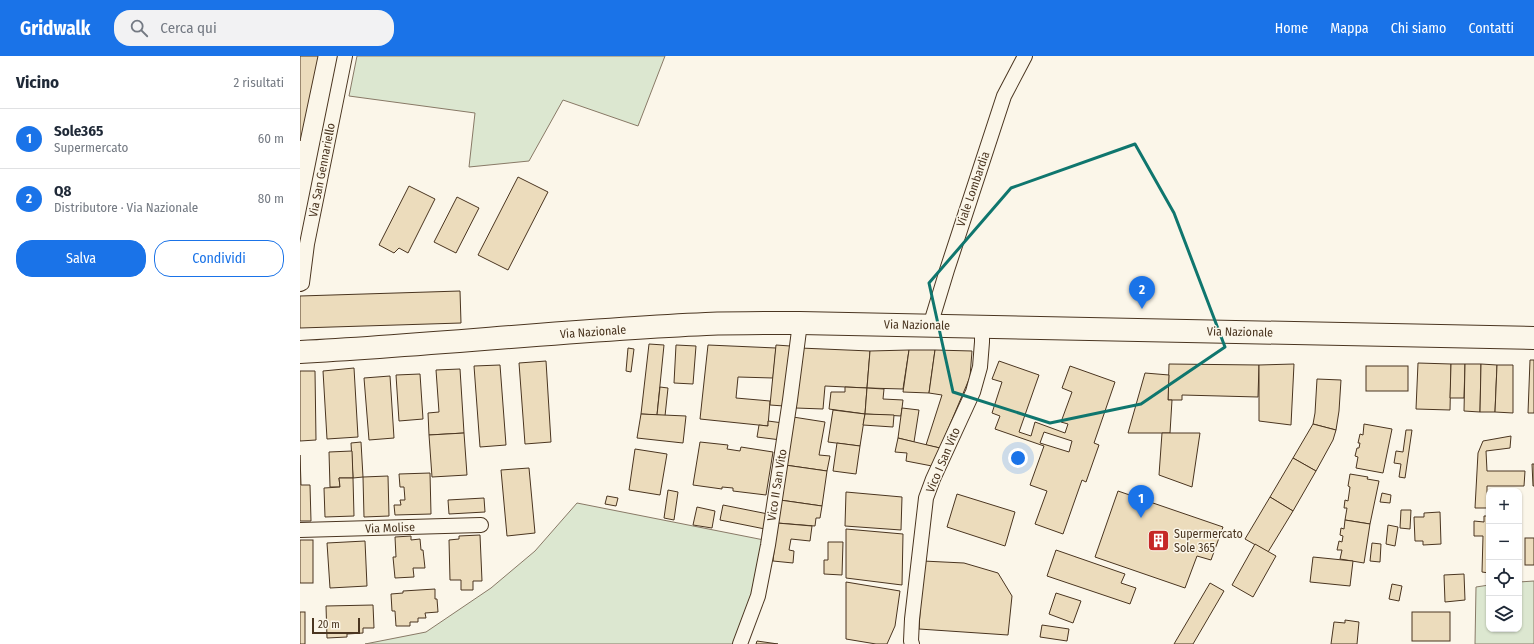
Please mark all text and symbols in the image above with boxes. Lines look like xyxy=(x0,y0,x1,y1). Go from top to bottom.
search box xyxy=(114,10,394,46)
text: Gridwalk xyxy=(20,17,90,40)
icon: search xyxy=(128,17,150,39)
text: Cerca qui xyxy=(160,19,217,37)
text: Home xyxy=(1275,20,1308,37)
text: Mappa xyxy=(1330,20,1369,37)
text: Chi siamo xyxy=(1391,20,1446,37)
text: Contatti xyxy=(1468,20,1514,37)
text: Vicino xyxy=(16,72,59,93)
text: 2 risultati xyxy=(234,75,284,90)
text: Sole365 xyxy=(54,122,103,140)
street label: Via San Gennariello xyxy=(306,122,338,218)
text: 1 xyxy=(26,131,32,146)
text: 60 m xyxy=(258,131,284,146)
text: Supermercato xyxy=(54,140,128,155)
street label: Viale Lombardia xyxy=(954,149,992,228)
text: Q8 xyxy=(54,182,71,200)
text: 2 xyxy=(26,191,32,206)
text: 80 m xyxy=(258,191,284,206)
text: Distributore · Via Nazionale xyxy=(54,200,198,215)
button: Salva xyxy=(16,240,146,277)
button: Condividi xyxy=(154,240,284,277)
pin: 2 xyxy=(1129,276,1155,309)
street label: Via Nazionale xyxy=(884,317,950,333)
street label: Via Nazionale xyxy=(559,323,627,341)
street label: Via Nazionale xyxy=(1207,324,1273,340)
street label: Vico I San Vito xyxy=(923,425,963,495)
street label: Vico II San Vito xyxy=(764,448,790,522)
your location xyxy=(1008,448,1028,468)
pin: 1 xyxy=(1128,485,1154,518)
map controls xyxy=(1486,488,1522,632)
button: + xyxy=(1486,488,1522,524)
street label: Via Molise xyxy=(365,520,415,536)
button: − xyxy=(1486,524,1522,560)
place label: Supermercato Sole 365 xyxy=(1174,527,1243,555)
building icon: Supermercato Sole 365 xyxy=(1146,528,1172,554)
button: locate xyxy=(1486,560,1522,596)
button: layers xyxy=(1486,596,1522,632)
scale bar xyxy=(312,616,360,635)
text: 20 m xyxy=(318,618,340,631)

